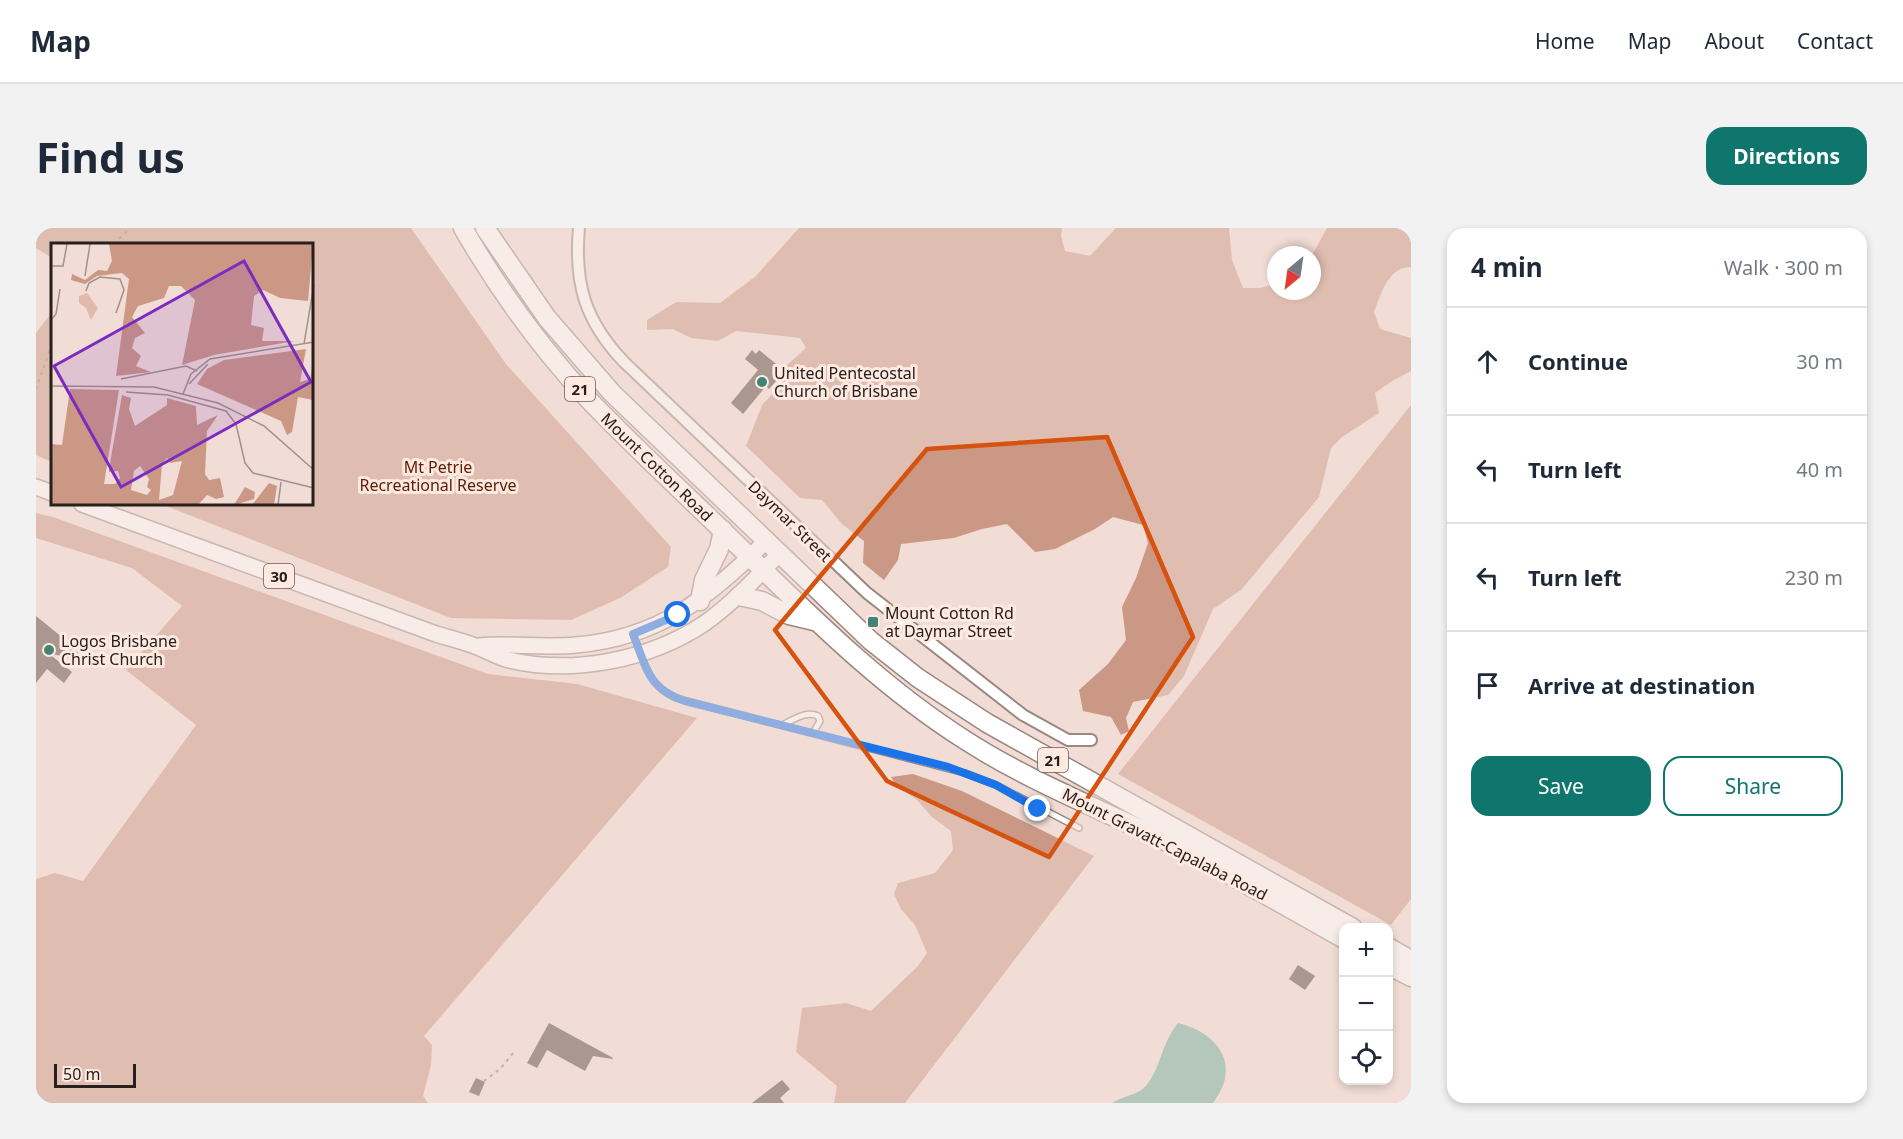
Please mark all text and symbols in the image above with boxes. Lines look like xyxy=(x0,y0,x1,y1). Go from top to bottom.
text: Map xyxy=(30,22,91,60)
text: Home xyxy=(1535,27,1595,55)
text: Map xyxy=(1628,27,1671,55)
text: About xyxy=(1704,27,1764,55)
text: Contact xyxy=(1797,27,1873,55)
button: Directions xyxy=(1706,127,1867,185)
text: Find us xyxy=(36,128,185,185)
inset map xyxy=(51,243,314,506)
north arrow xyxy=(1267,246,1321,300)
text: 4 min xyxy=(1471,249,1543,285)
text: Walk · 300 m xyxy=(1724,254,1843,281)
icon: ahead xyxy=(1471,345,1504,378)
text: Continue xyxy=(1528,346,1628,376)
text: 30 m xyxy=(1796,348,1843,375)
place label: United Pentecostal Church of Brisbane xyxy=(774,362,918,402)
marker: United Pentecostal Church of Brisbane xyxy=(755,375,769,389)
road number: 21 xyxy=(565,377,595,401)
street label: Mount Cotton Road xyxy=(596,408,718,526)
icon: left xyxy=(1471,453,1504,486)
text: Turn left xyxy=(1528,454,1622,484)
park label: Mt Petrie Recreational Reserve xyxy=(359,456,517,496)
text: 40 m xyxy=(1796,456,1843,483)
street label: Daymar Street xyxy=(743,476,837,567)
icon: left xyxy=(1471,561,1504,594)
text: Turn left xyxy=(1528,562,1622,592)
road number: 30 xyxy=(264,564,294,588)
text: 230 m xyxy=(1785,564,1843,591)
route start xyxy=(664,601,690,627)
place label: Mount Cotton Rd at Daymar Street xyxy=(885,602,1014,642)
marker: Mount Cotton Rd at Daymar Street xyxy=(866,615,880,629)
place label: Logos Brisbane Christ Church xyxy=(61,630,177,670)
marker: Logos Brisbane Christ Church xyxy=(42,643,56,657)
icon: arrive xyxy=(1471,669,1504,702)
text: Arrive at destination xyxy=(1528,670,1755,700)
road number: 21 xyxy=(1038,748,1068,772)
button: Save xyxy=(1471,756,1651,816)
button: Share xyxy=(1663,756,1843,816)
street label: Mount Gravatt-Capalaba Road xyxy=(1059,783,1271,905)
route end xyxy=(1024,795,1050,821)
map controls xyxy=(1339,923,1393,1085)
button: + xyxy=(1339,923,1393,977)
button: − xyxy=(1339,977,1393,1031)
button: locate xyxy=(1339,1031,1393,1085)
scale bar xyxy=(54,1061,136,1088)
text: 50 m xyxy=(63,1063,100,1085)

